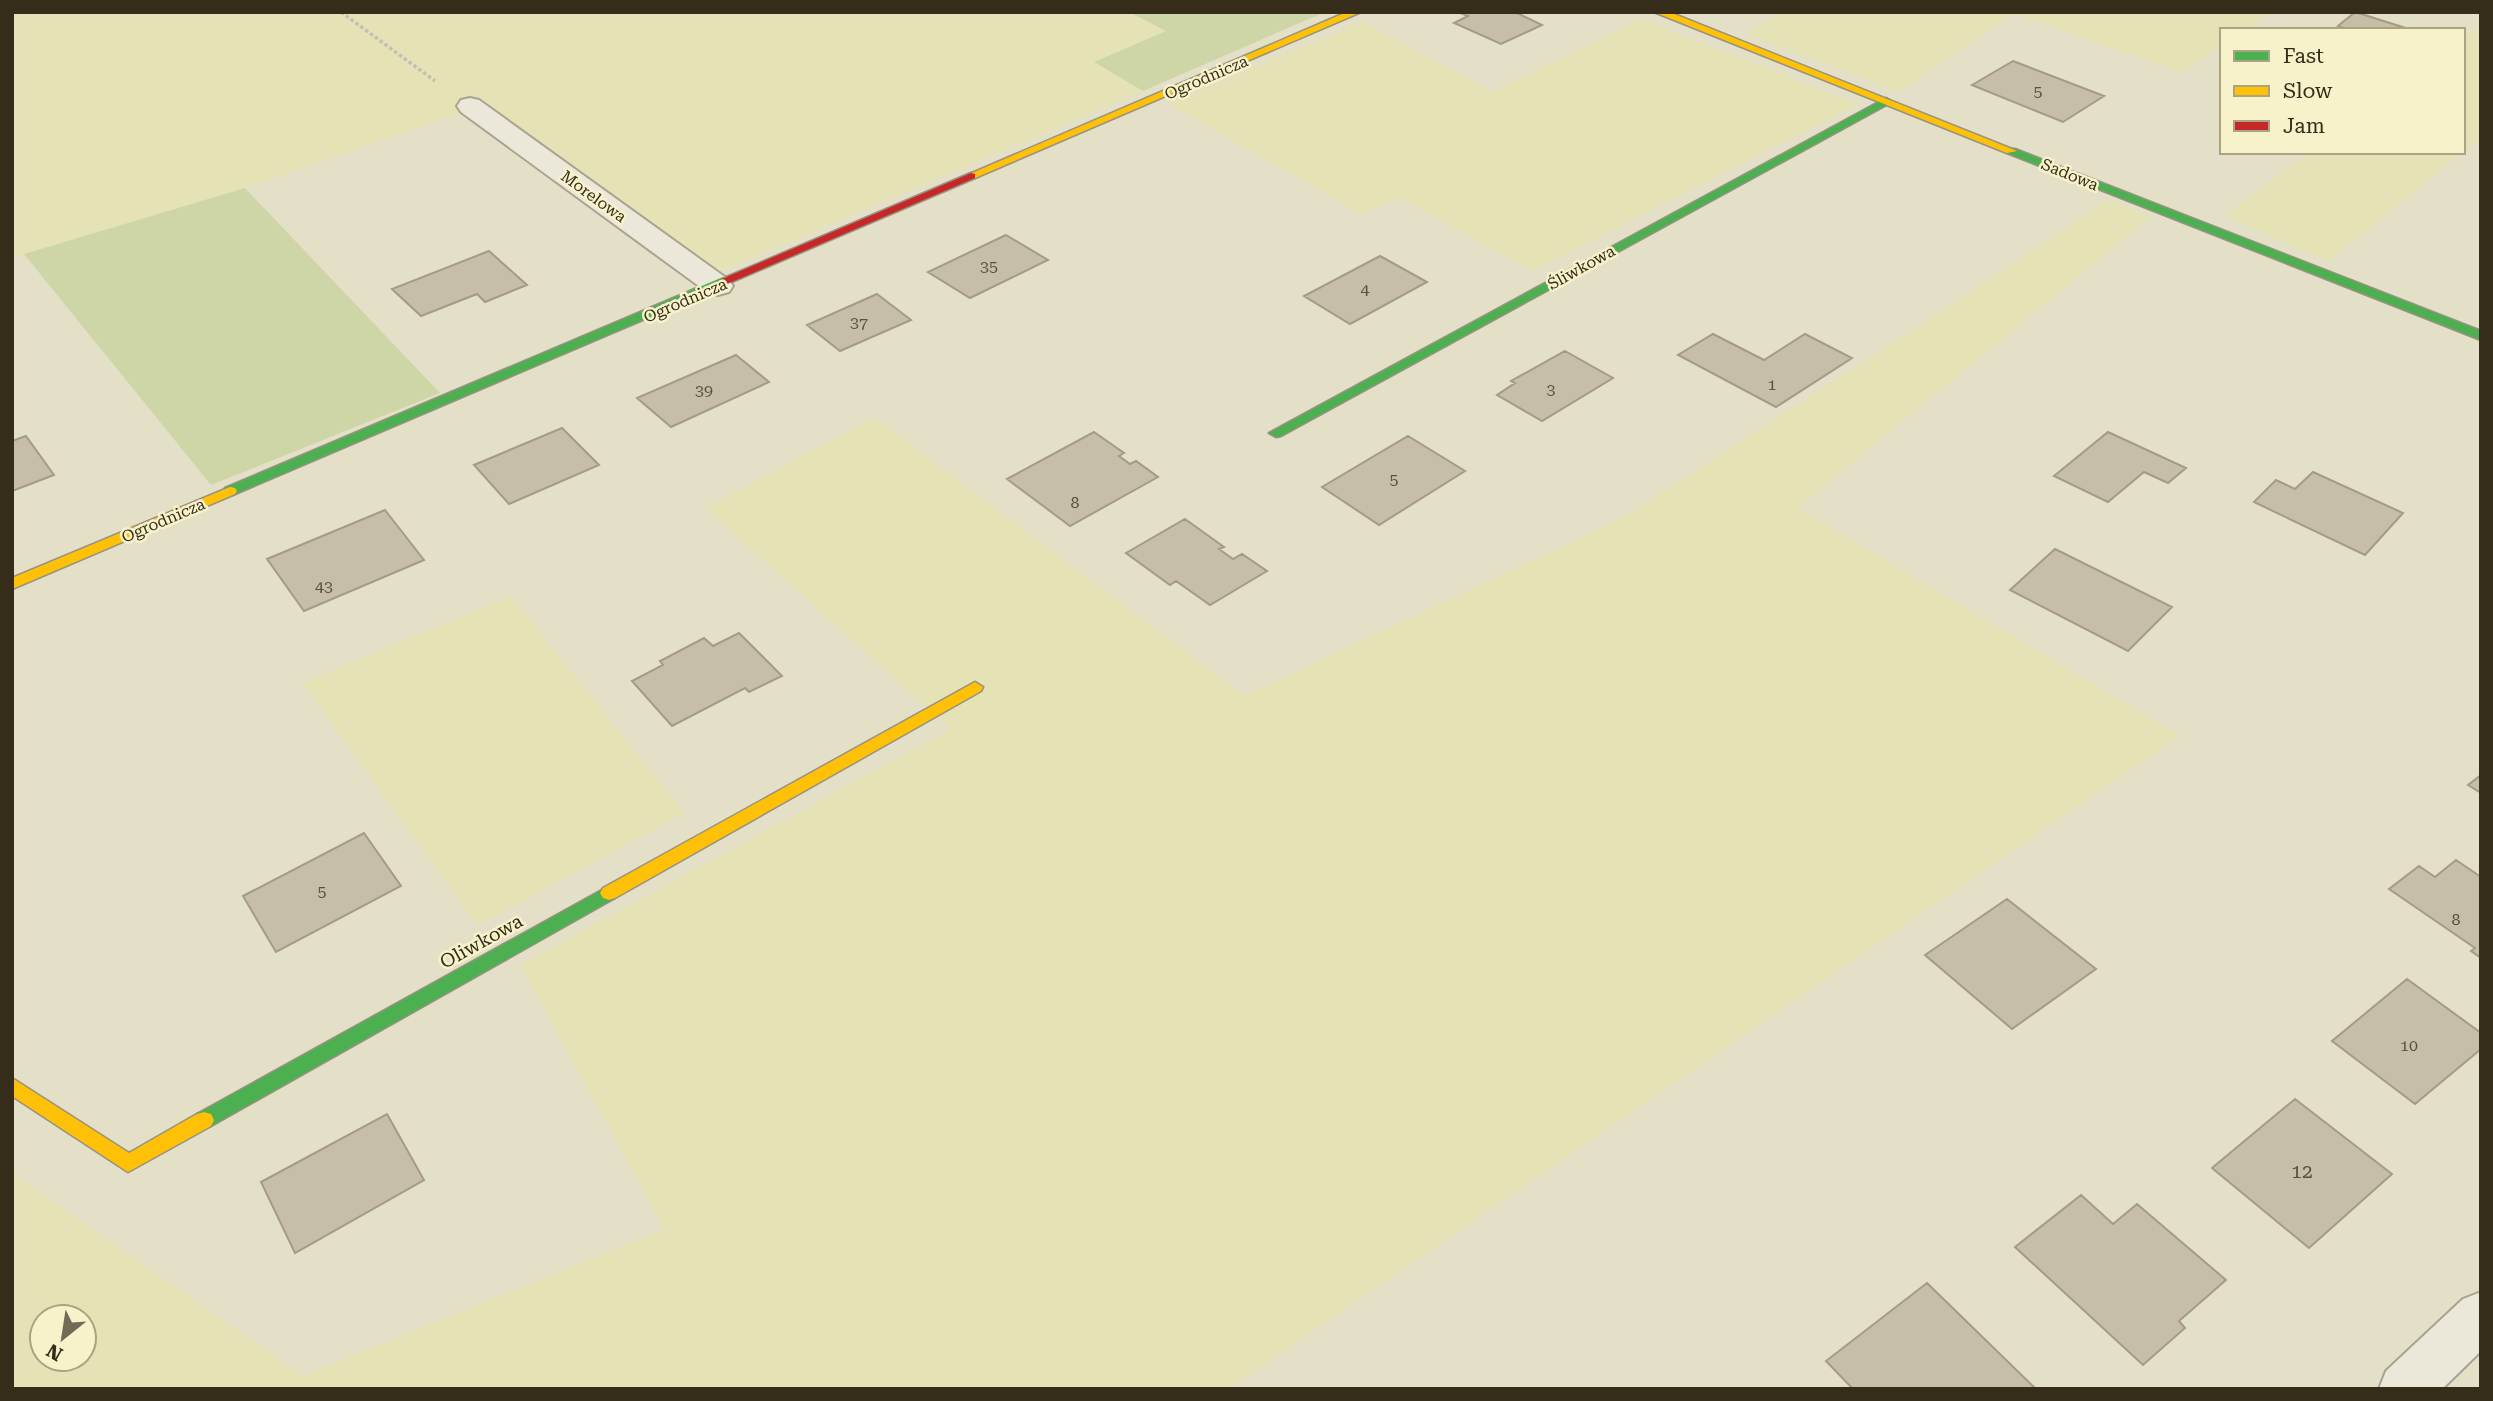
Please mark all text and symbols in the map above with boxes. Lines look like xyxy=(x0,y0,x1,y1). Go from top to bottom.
legend xyxy=(2220,28,2465,154)
text: Fast xyxy=(2283,44,2324,68)
street label: Ogrodnicza xyxy=(1162,51,1251,104)
text: Slow xyxy=(2283,79,2333,103)
house number: 5 xyxy=(2034,82,2043,101)
text: Jam xyxy=(2283,114,2325,138)
street label: Sadowa xyxy=(2038,154,2101,195)
street label: Morelowa xyxy=(557,166,630,227)
street label: Śliwkowa xyxy=(1544,241,1619,294)
house number: 35 xyxy=(980,257,998,276)
street label: Ogrodnicza xyxy=(641,274,730,327)
house number: 4 xyxy=(1361,280,1370,299)
house number: 37 xyxy=(850,313,868,332)
house number: 1 xyxy=(1768,375,1777,394)
house number: 3 xyxy=(1547,380,1556,399)
house number: 39 xyxy=(695,381,713,400)
house number: 5 xyxy=(1390,470,1399,489)
house number: 8 xyxy=(1071,493,1080,512)
street label: Ogrodnicza xyxy=(119,494,208,547)
house number: 43 xyxy=(315,577,333,596)
house number: 5 xyxy=(318,882,327,901)
street label: Oliwkowa xyxy=(436,909,527,974)
house number: 8 xyxy=(2452,910,2461,929)
house number: 10 xyxy=(2400,1036,2418,1055)
house number: 12 xyxy=(2291,1160,2313,1183)
north arrow xyxy=(28,1303,98,1373)
text: N xyxy=(42,1338,67,1366)

